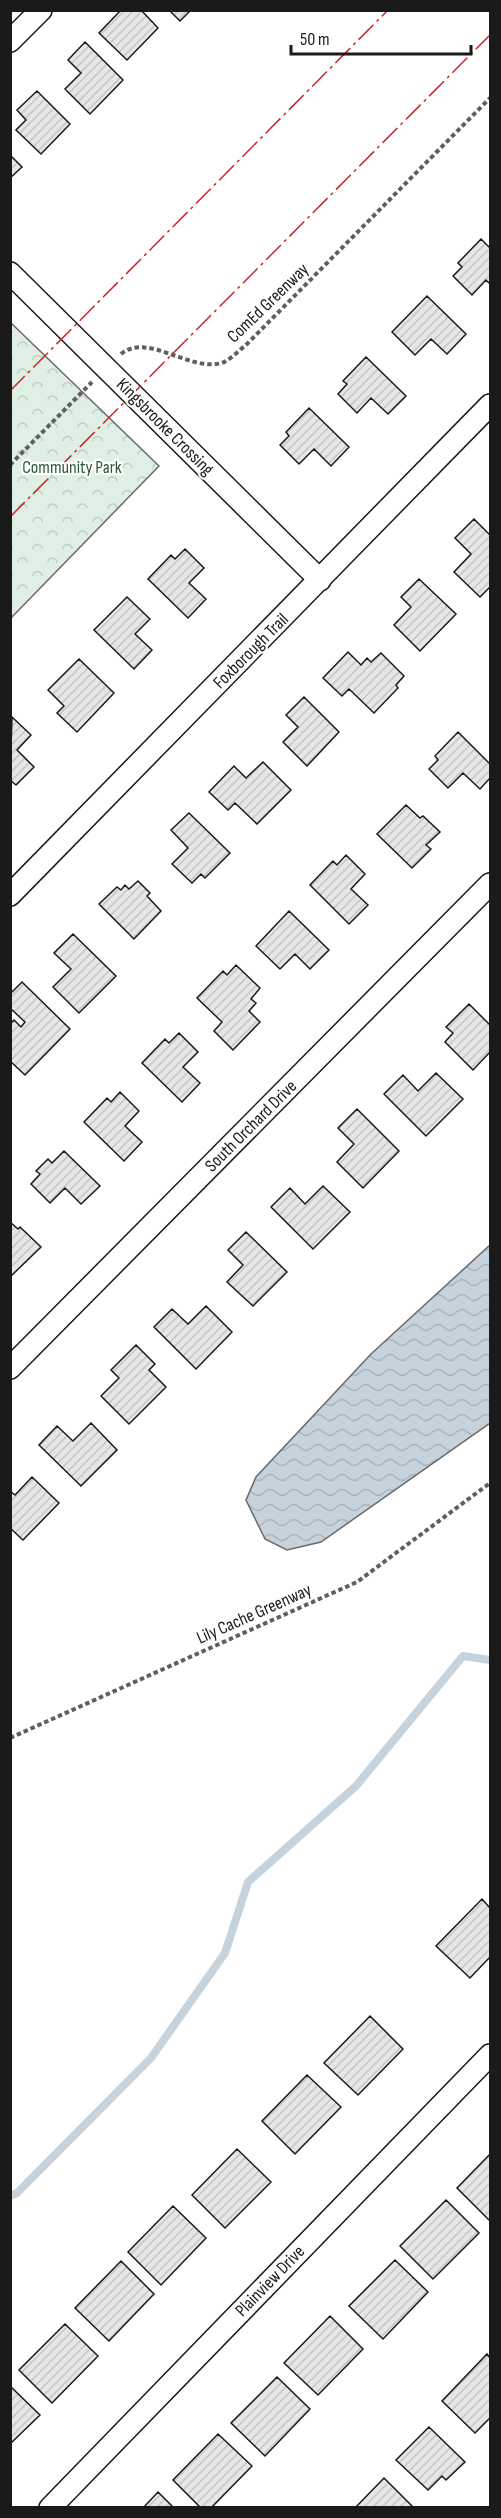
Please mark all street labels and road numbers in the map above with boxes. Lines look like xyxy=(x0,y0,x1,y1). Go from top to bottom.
street label: ComEd Greenway xyxy=(223,259,313,347)
street label: Kingsbrooke Crossing xyxy=(112,374,218,480)
street label: Foxborough Trail xyxy=(209,609,293,693)
street label: South Orchard Drive xyxy=(201,1076,301,1176)
street label: Lily Cache Greenway xyxy=(193,1579,315,1649)
street label: Plainview Drive xyxy=(231,2241,309,2321)

